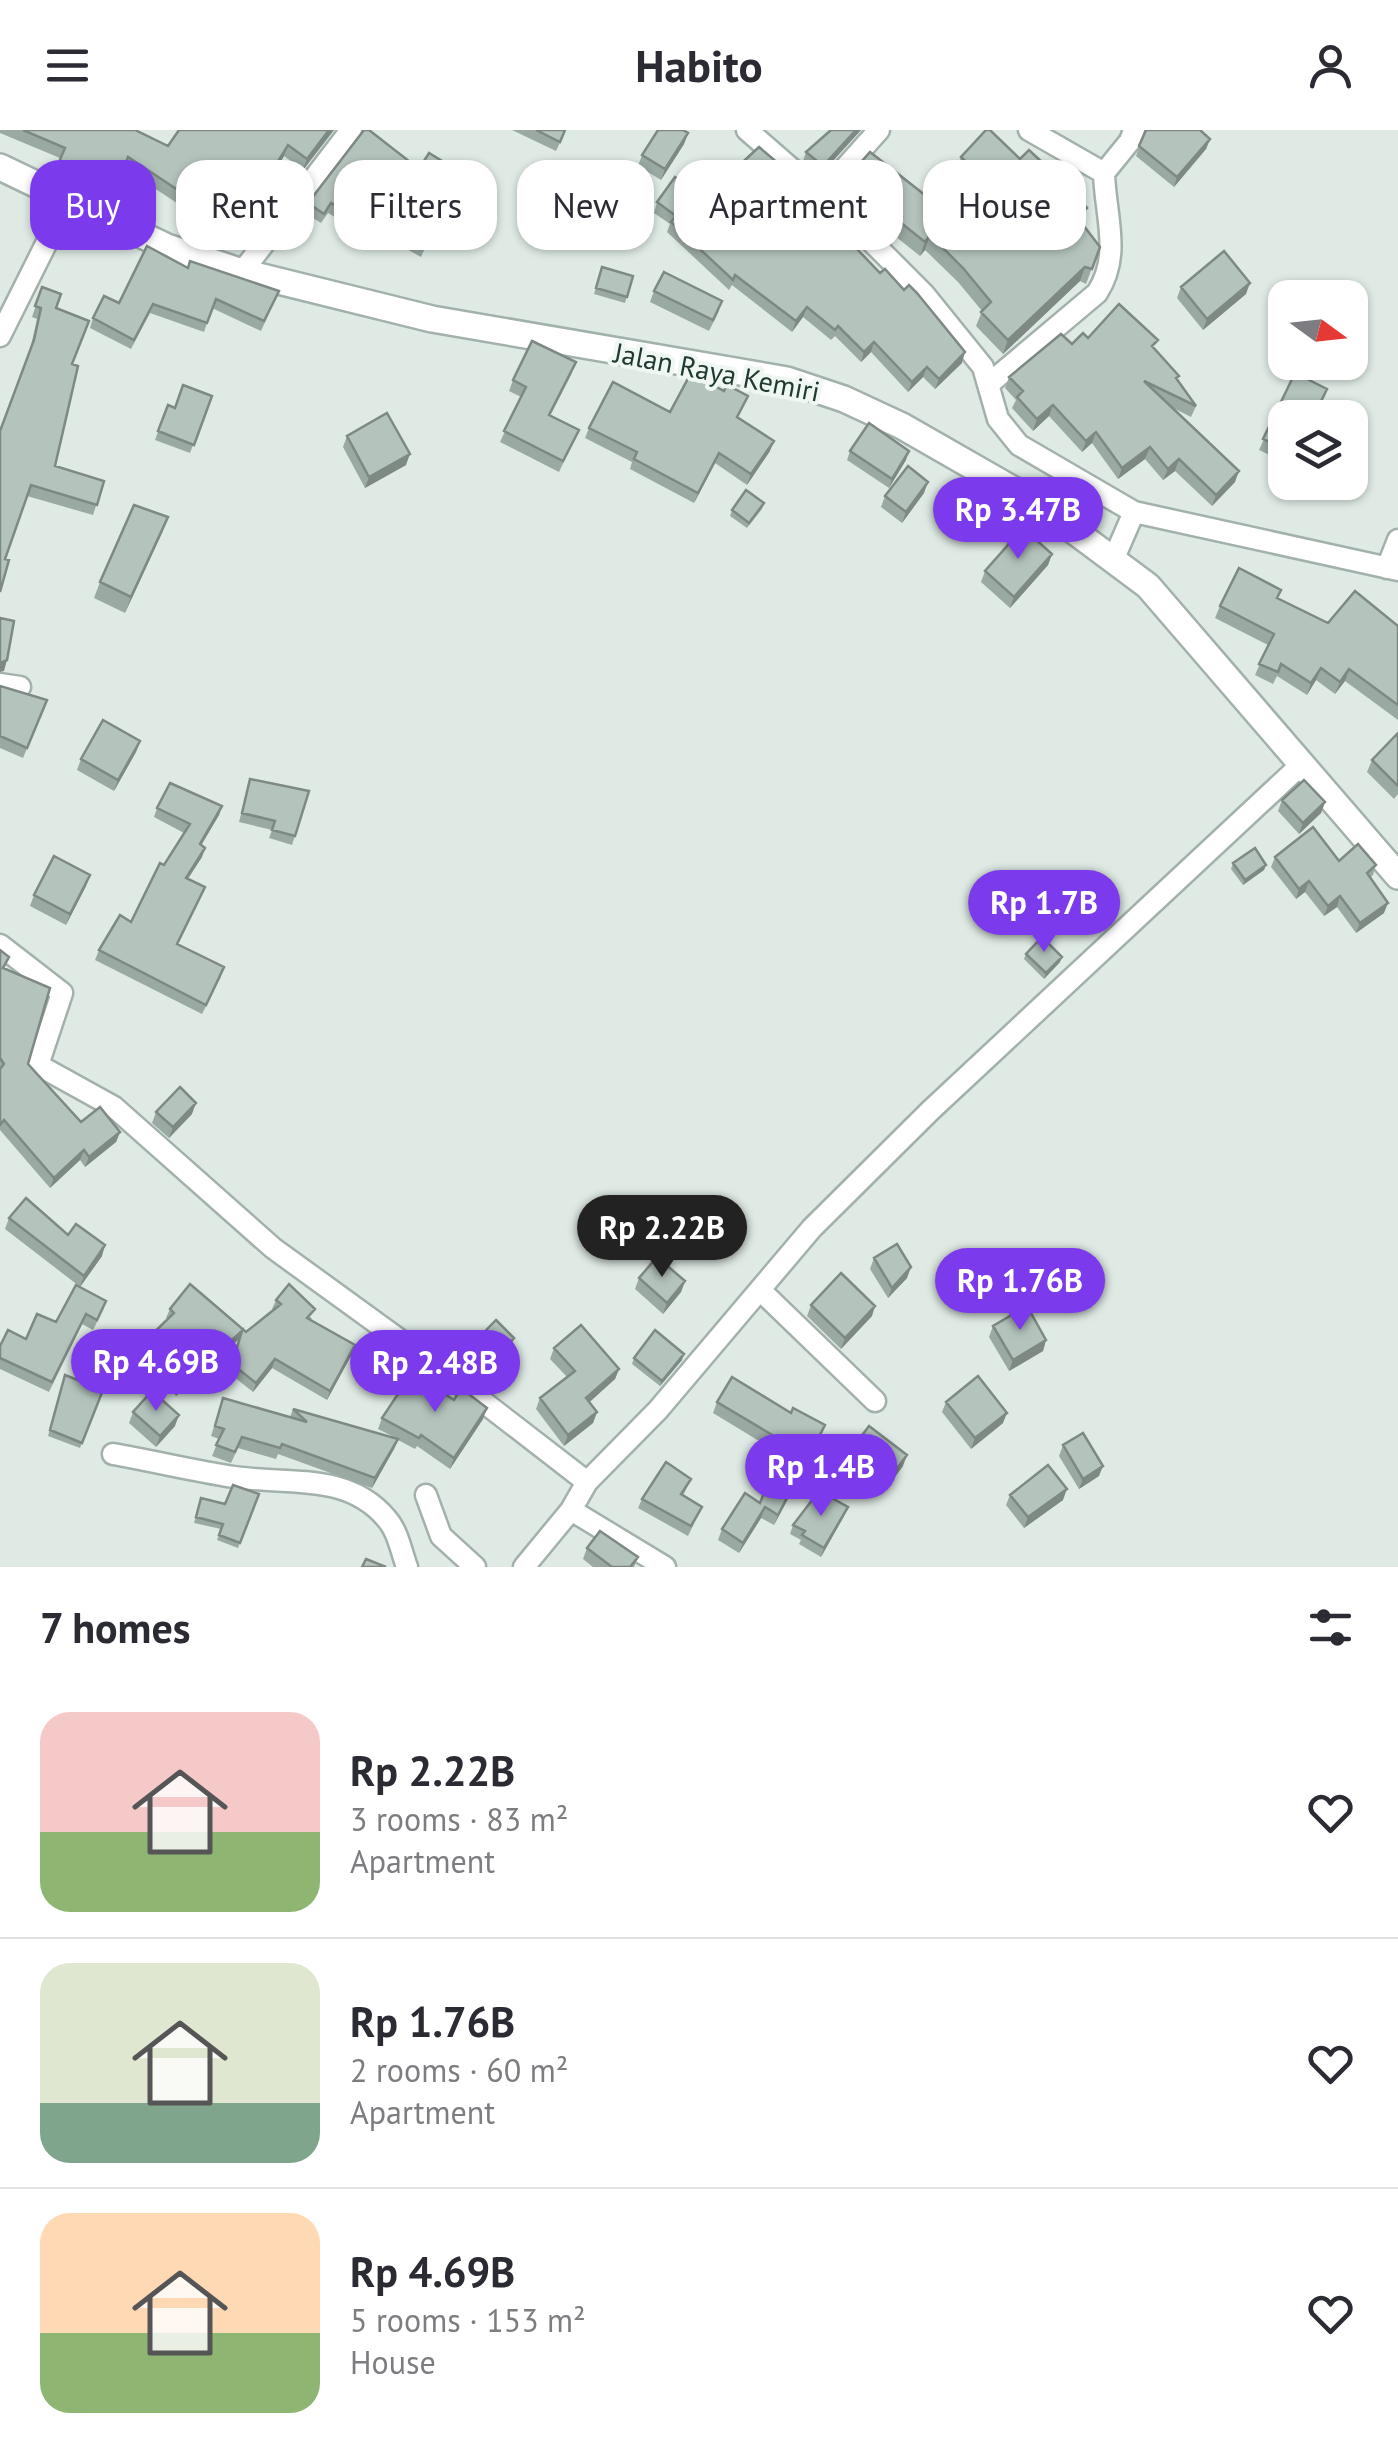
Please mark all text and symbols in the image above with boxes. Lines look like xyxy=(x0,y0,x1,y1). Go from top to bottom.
text: Habito xyxy=(635,36,763,94)
icon: menu xyxy=(40,38,95,93)
icon: person xyxy=(1303,38,1358,93)
chip: Buy xyxy=(30,160,156,250)
chip: Rent xyxy=(176,160,314,250)
chip: Filters xyxy=(334,160,497,250)
chip: New xyxy=(517,160,654,250)
chip: Apartment xyxy=(674,160,903,250)
chip: House xyxy=(923,160,1086,250)
north arrow xyxy=(1268,280,1368,380)
map controls xyxy=(1268,280,1368,500)
street label: Jalan Raya Kemiri xyxy=(610,333,823,410)
button: layers xyxy=(1268,400,1368,500)
pin: Rp 3.47B xyxy=(915,477,1121,562)
text: Rp 3.47B xyxy=(955,488,1081,530)
pin: Rp 1.7B xyxy=(952,870,1136,955)
text: Rp 1.7B xyxy=(990,881,1098,923)
pin: Rp 2.22B xyxy=(559,1195,765,1280)
text: Rp 2.22B xyxy=(599,1206,725,1248)
pin: Rp 1.76B xyxy=(917,1248,1123,1333)
text: Rp 1.76B xyxy=(957,1259,1083,1301)
pin: Rp 4.69B xyxy=(53,1329,259,1414)
pin: Rp 2.48B xyxy=(332,1330,538,1415)
text: Rp 4.69B xyxy=(93,1340,219,1382)
text: Rp 2.48B xyxy=(372,1341,498,1383)
pin: Rp 1.4B xyxy=(729,1434,913,1519)
text: Rp 1.4B xyxy=(767,1445,875,1487)
text: 7 homes xyxy=(40,1600,191,1655)
icon: filters xyxy=(1303,1600,1358,1655)
text: Rp 2.22B xyxy=(350,1743,515,1798)
icon: home xyxy=(120,1752,240,1872)
icon: heart xyxy=(1303,1785,1358,1840)
text: 3 rooms · 83 m² xyxy=(350,1798,568,1840)
text: Apartment xyxy=(350,1840,495,1882)
text: Rp 1.76B xyxy=(350,1994,515,2049)
icon: home xyxy=(120,2003,240,2123)
icon: heart xyxy=(1303,2036,1358,2091)
text: 2 rooms · 60 m² xyxy=(350,2049,568,2091)
text: Apartment xyxy=(350,2091,495,2133)
text: Rp 4.69B xyxy=(350,2244,515,2299)
icon: home xyxy=(120,2253,240,2373)
icon: heart xyxy=(1303,2286,1358,2341)
text: 5 rooms · 153 m² xyxy=(350,2299,586,2341)
text: House xyxy=(350,2341,436,2383)

